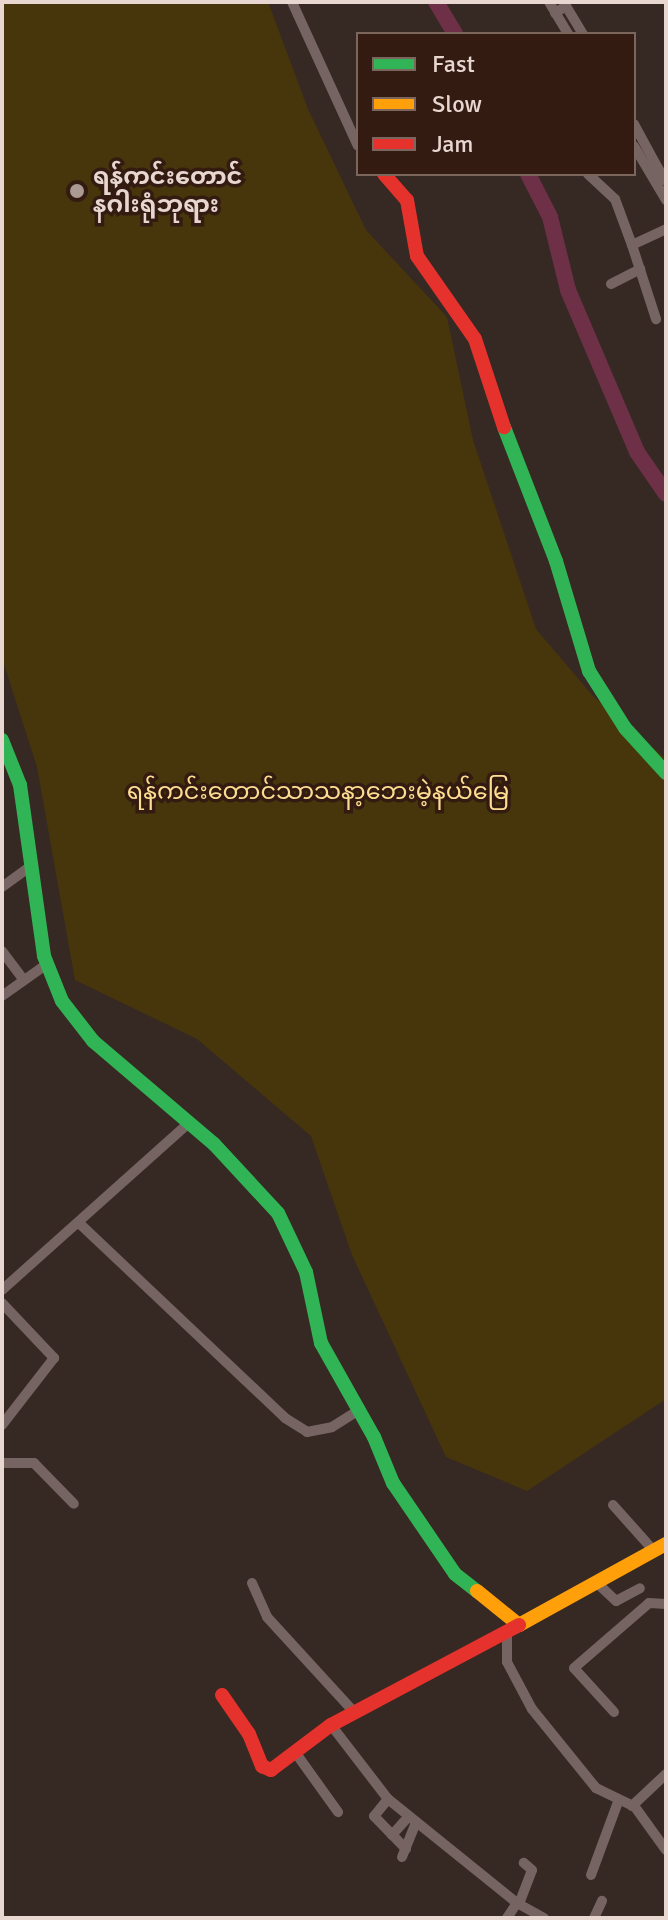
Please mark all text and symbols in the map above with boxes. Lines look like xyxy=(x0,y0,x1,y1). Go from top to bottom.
legend xyxy=(356,32,636,176)
text: Fast xyxy=(432,49,475,79)
text: Slow xyxy=(432,89,482,119)
text: Jam xyxy=(432,129,473,159)
place label: ရန်ကင်းတောင် နဂါးရုံဘုရား xyxy=(93,163,242,219)
marker: ရန်ကင်းတောင် နဂါးရုံဘုရား xyxy=(68,182,86,200)
park label: ရန်ကင်းတောင်သာသနာ့ဘေးမဲ့နယ်မြေ xyxy=(127,778,509,806)

